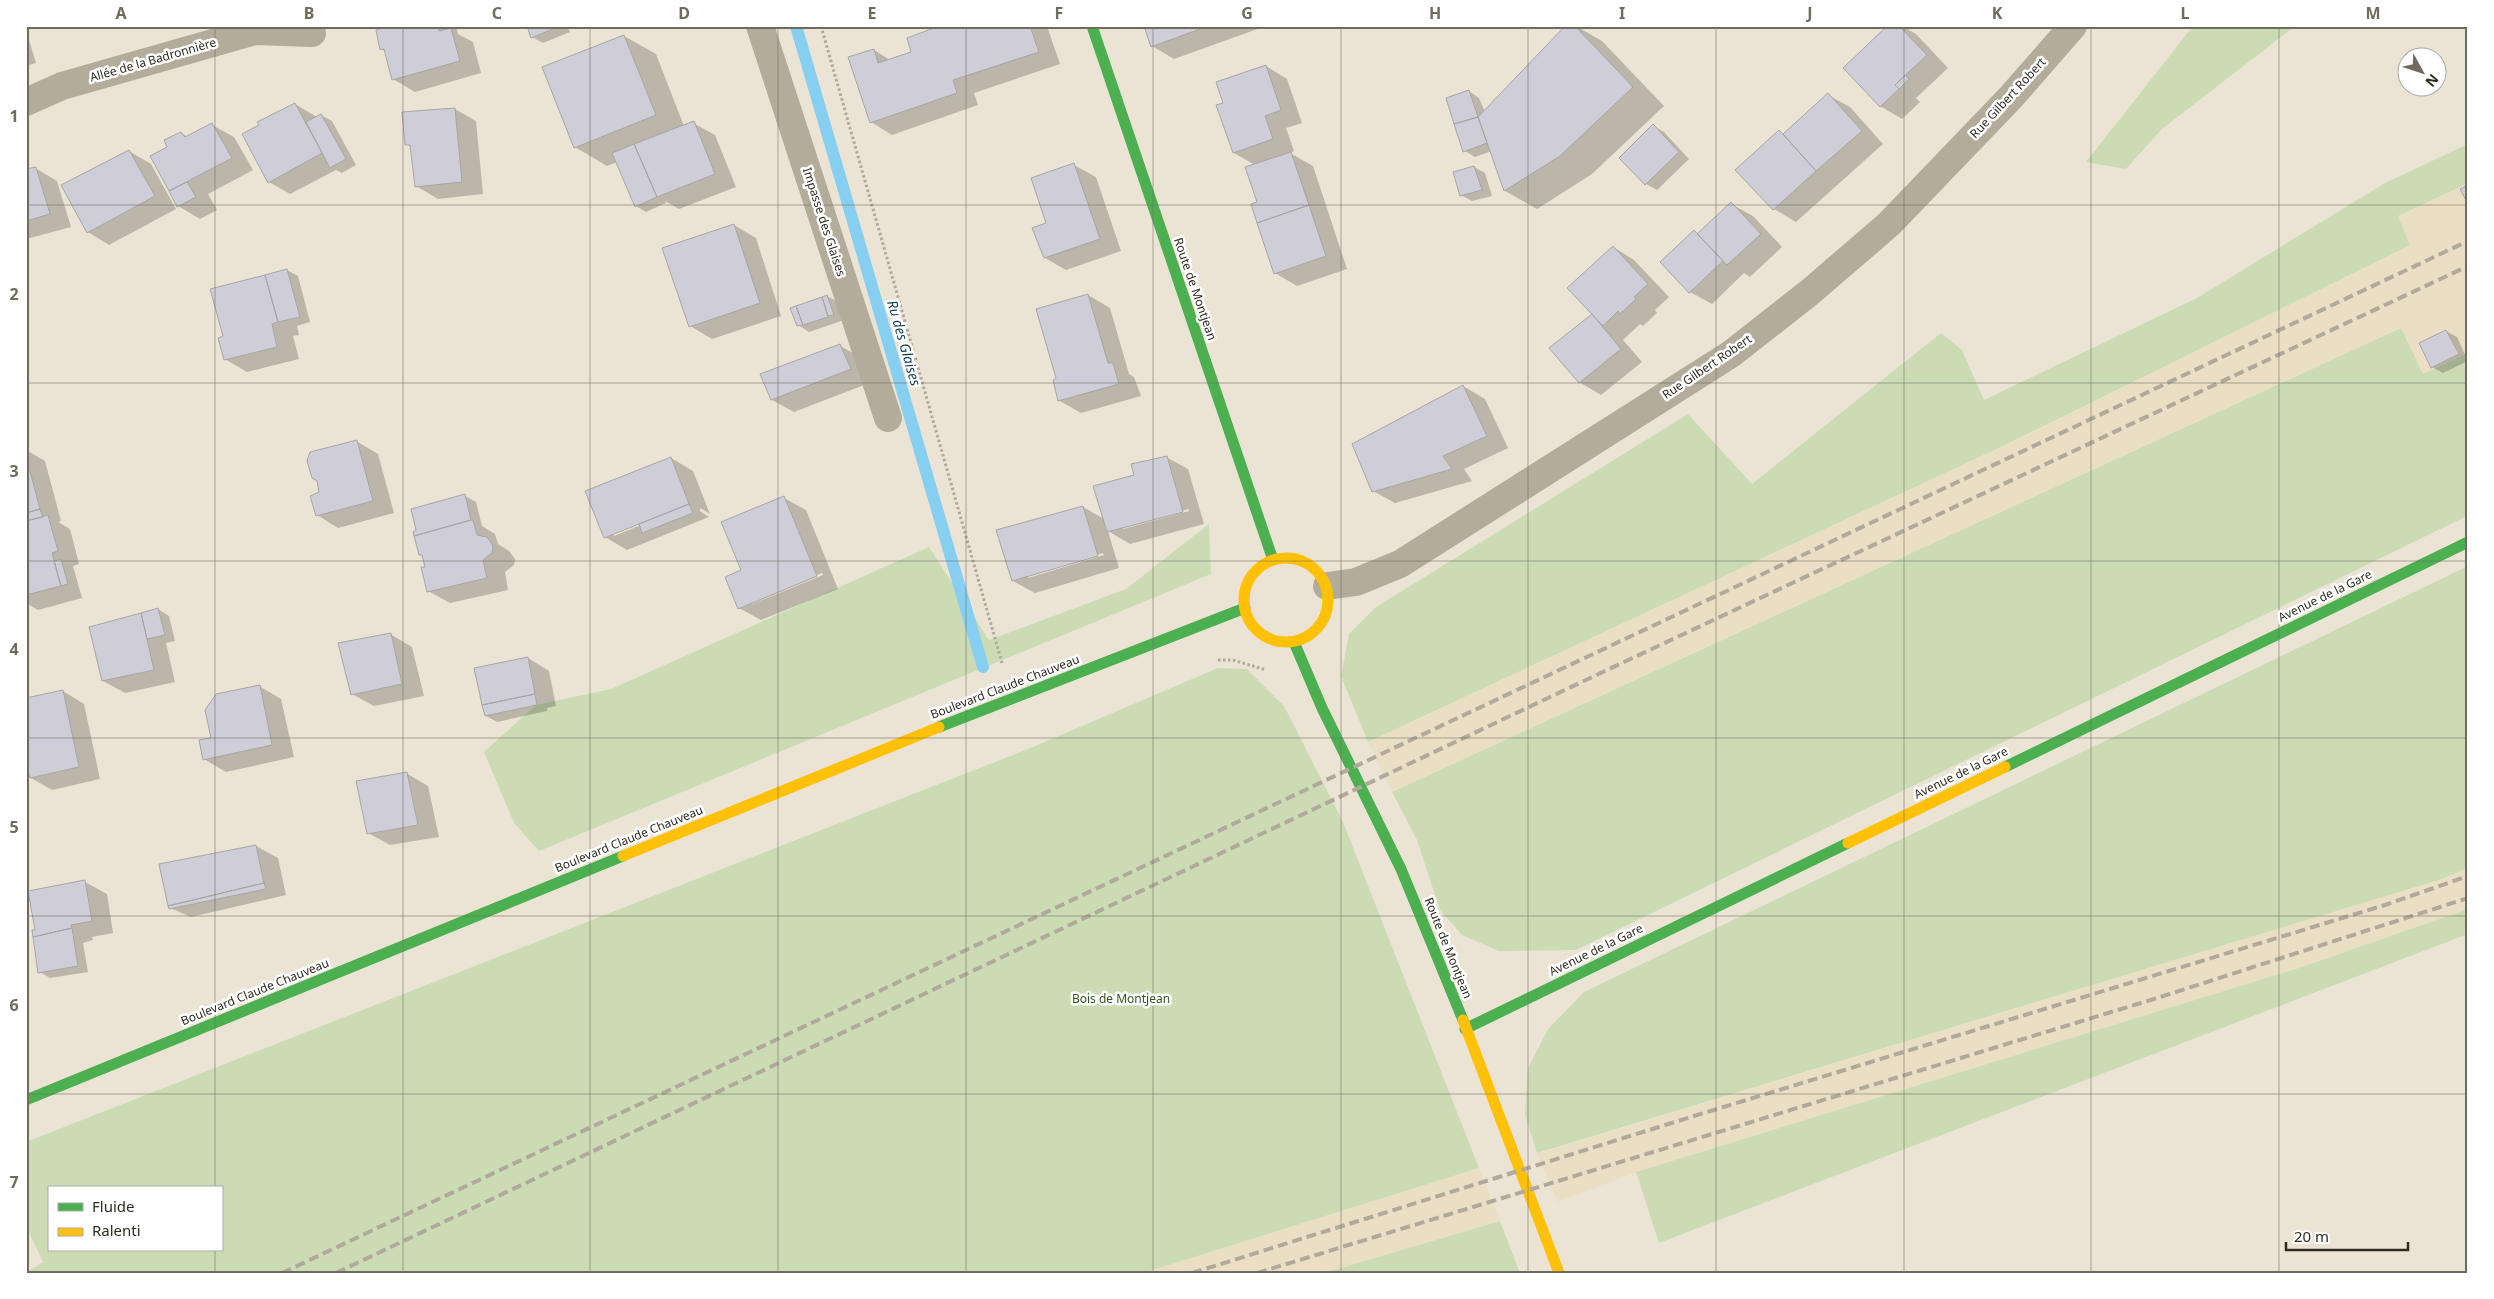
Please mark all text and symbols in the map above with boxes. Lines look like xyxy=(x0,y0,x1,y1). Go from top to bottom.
text: A xyxy=(115,2,127,24)
text: B xyxy=(304,2,314,24)
text: C xyxy=(492,2,502,24)
text: D xyxy=(678,2,690,24)
text: E xyxy=(868,2,877,24)
text: F xyxy=(1055,2,1063,24)
text: G xyxy=(1241,2,1253,24)
text: H xyxy=(1429,2,1441,24)
text: I xyxy=(1619,2,1625,24)
text: J xyxy=(1805,2,1813,24)
text: K xyxy=(1992,2,2003,24)
text: L xyxy=(2181,2,2190,24)
text: M xyxy=(2365,2,2381,24)
street label: Allée de la Badronnière xyxy=(88,33,218,86)
north arrow xyxy=(2396,48,2446,98)
street label: Rue Gilbert Robert xyxy=(1966,53,2050,142)
text: N xyxy=(2421,70,2443,91)
text: 1 xyxy=(9,105,19,127)
street label: Impasse des Glaises xyxy=(799,165,850,279)
street label: Route de Montjean xyxy=(1170,235,1221,342)
text: 2 xyxy=(9,283,19,305)
water label: Ru des Glaises xyxy=(883,298,926,388)
street label: Rue Gilbert Robert xyxy=(1659,330,1755,403)
text: 3 xyxy=(9,460,19,482)
street label: Avenue de la Gare xyxy=(2275,565,2375,626)
text: 4 xyxy=(9,638,19,660)
street label: Boulevard Claude Chauveau xyxy=(928,650,1082,723)
street label: Avenue de la Gare xyxy=(1911,742,2011,803)
street label: Boulevard Claude Chauveau xyxy=(552,801,705,876)
text: 5 xyxy=(9,816,19,838)
street label: Route de Montjean xyxy=(1420,895,1476,1001)
street label: Avenue de la Gare xyxy=(1546,919,1646,980)
street label: Boulevard Claude Chauveau xyxy=(178,954,331,1029)
park label: Bois de Montjean xyxy=(1072,990,1170,1007)
text: 6 xyxy=(9,994,19,1016)
text: 7 xyxy=(9,1171,19,1193)
legend xyxy=(48,1186,222,1252)
text: Fluide xyxy=(92,1196,134,1216)
scale bar xyxy=(2286,1219,2409,1251)
text: Ralenti xyxy=(92,1220,141,1240)
text: 20 m xyxy=(2294,1226,2329,1246)

